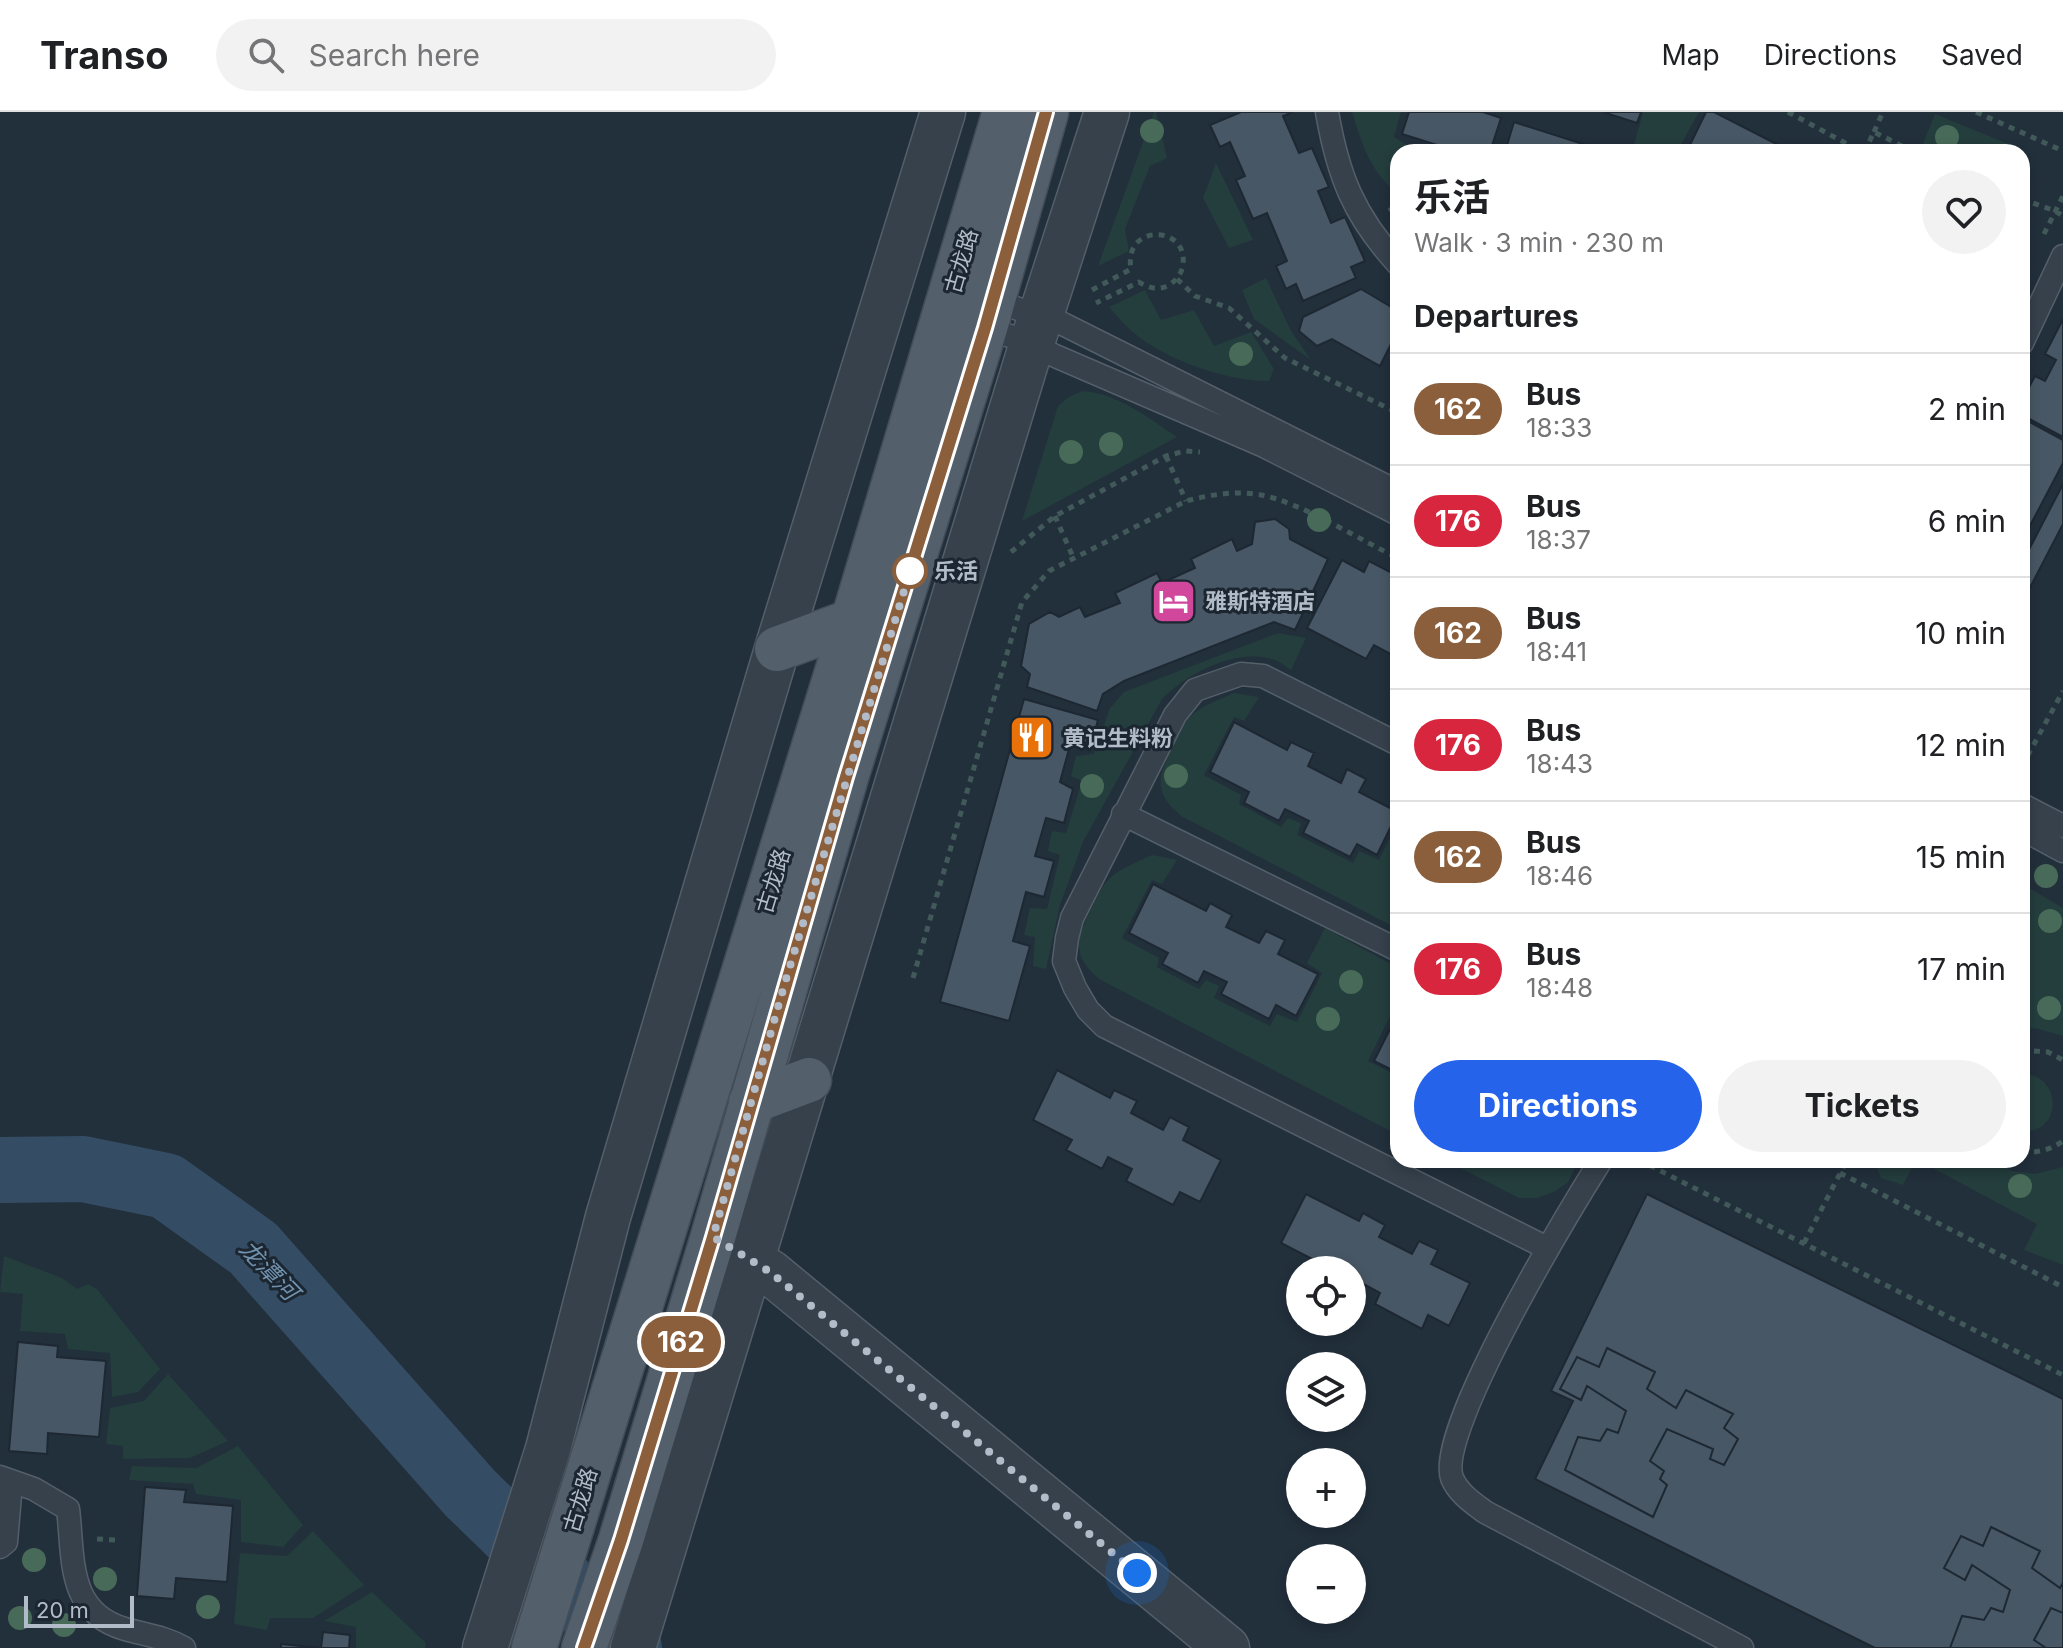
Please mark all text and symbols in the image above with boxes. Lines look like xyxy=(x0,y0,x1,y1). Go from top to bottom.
search box xyxy=(216,19,776,91)
text: Transo xyxy=(40,32,168,78)
icon: search xyxy=(244,33,288,77)
text: Search here xyxy=(308,37,480,73)
text: Map xyxy=(1661,38,1720,72)
text: Directions xyxy=(1764,38,1897,72)
text: Saved xyxy=(1941,38,2023,72)
button: heart xyxy=(1922,170,2006,254)
text: 乐活 xyxy=(1414,174,1490,220)
street label: 古龙路 xyxy=(939,226,983,296)
text: Walk · 3 min · 230 m xyxy=(1414,227,1664,258)
text: Departures xyxy=(1414,298,1579,334)
text: Bus xyxy=(1526,376,1581,412)
text: 2 min xyxy=(1928,391,2006,427)
text: 162 xyxy=(1434,392,1482,426)
text: 18:33 xyxy=(1526,412,1592,443)
text: Bus xyxy=(1526,488,1581,524)
text: 6 min xyxy=(1928,503,2006,539)
text: 176 xyxy=(1435,504,1481,538)
text: 18:37 xyxy=(1526,524,1591,555)
marker: 乐活 xyxy=(893,554,927,588)
place label: 乐活 xyxy=(934,558,978,584)
hotel icon: 雅斯特酒店 xyxy=(1150,577,1198,625)
place label: 雅斯特酒店 xyxy=(1205,588,1315,614)
text: Bus xyxy=(1526,600,1581,636)
text: 10 min xyxy=(1915,615,2006,651)
text: 162 xyxy=(1434,616,1482,650)
text: 18:41 xyxy=(1526,636,1587,667)
text: Bus xyxy=(1526,712,1581,748)
restaurant icon: 黄记生料粉 xyxy=(1008,714,1056,762)
place label: 黄记生料粉 xyxy=(1063,725,1173,751)
text: 12 min xyxy=(1916,727,2006,763)
text: 176 xyxy=(1435,728,1481,762)
text: 18:43 xyxy=(1526,748,1593,779)
text: Bus xyxy=(1526,824,1581,860)
text: 15 min xyxy=(1916,839,2006,875)
text: 162 xyxy=(1434,840,1482,874)
street label: 古龙路 xyxy=(751,846,795,916)
text: 18:46 xyxy=(1526,860,1593,891)
text: Bus xyxy=(1526,936,1581,972)
text: 17 min xyxy=(1917,951,2006,987)
text: 176 xyxy=(1435,952,1481,986)
text: 18:48 xyxy=(1526,972,1593,1003)
button: Directions xyxy=(1414,1060,1702,1152)
button: Tickets xyxy=(1718,1060,2006,1152)
water label: 龙潭河 xyxy=(234,1234,307,1309)
map controls xyxy=(1286,1256,1366,1624)
button: locate xyxy=(1286,1256,1366,1336)
line badge: 162 xyxy=(635,1316,727,1368)
text: 162 xyxy=(657,1325,705,1359)
button: layers xyxy=(1286,1352,1366,1432)
button: + xyxy=(1286,1448,1366,1528)
street label: 古龙路 xyxy=(558,1465,602,1535)
button: − xyxy=(1286,1544,1366,1624)
your location xyxy=(1117,1553,1157,1593)
scale bar xyxy=(24,1592,134,1628)
text: 20 m xyxy=(36,1597,89,1623)

